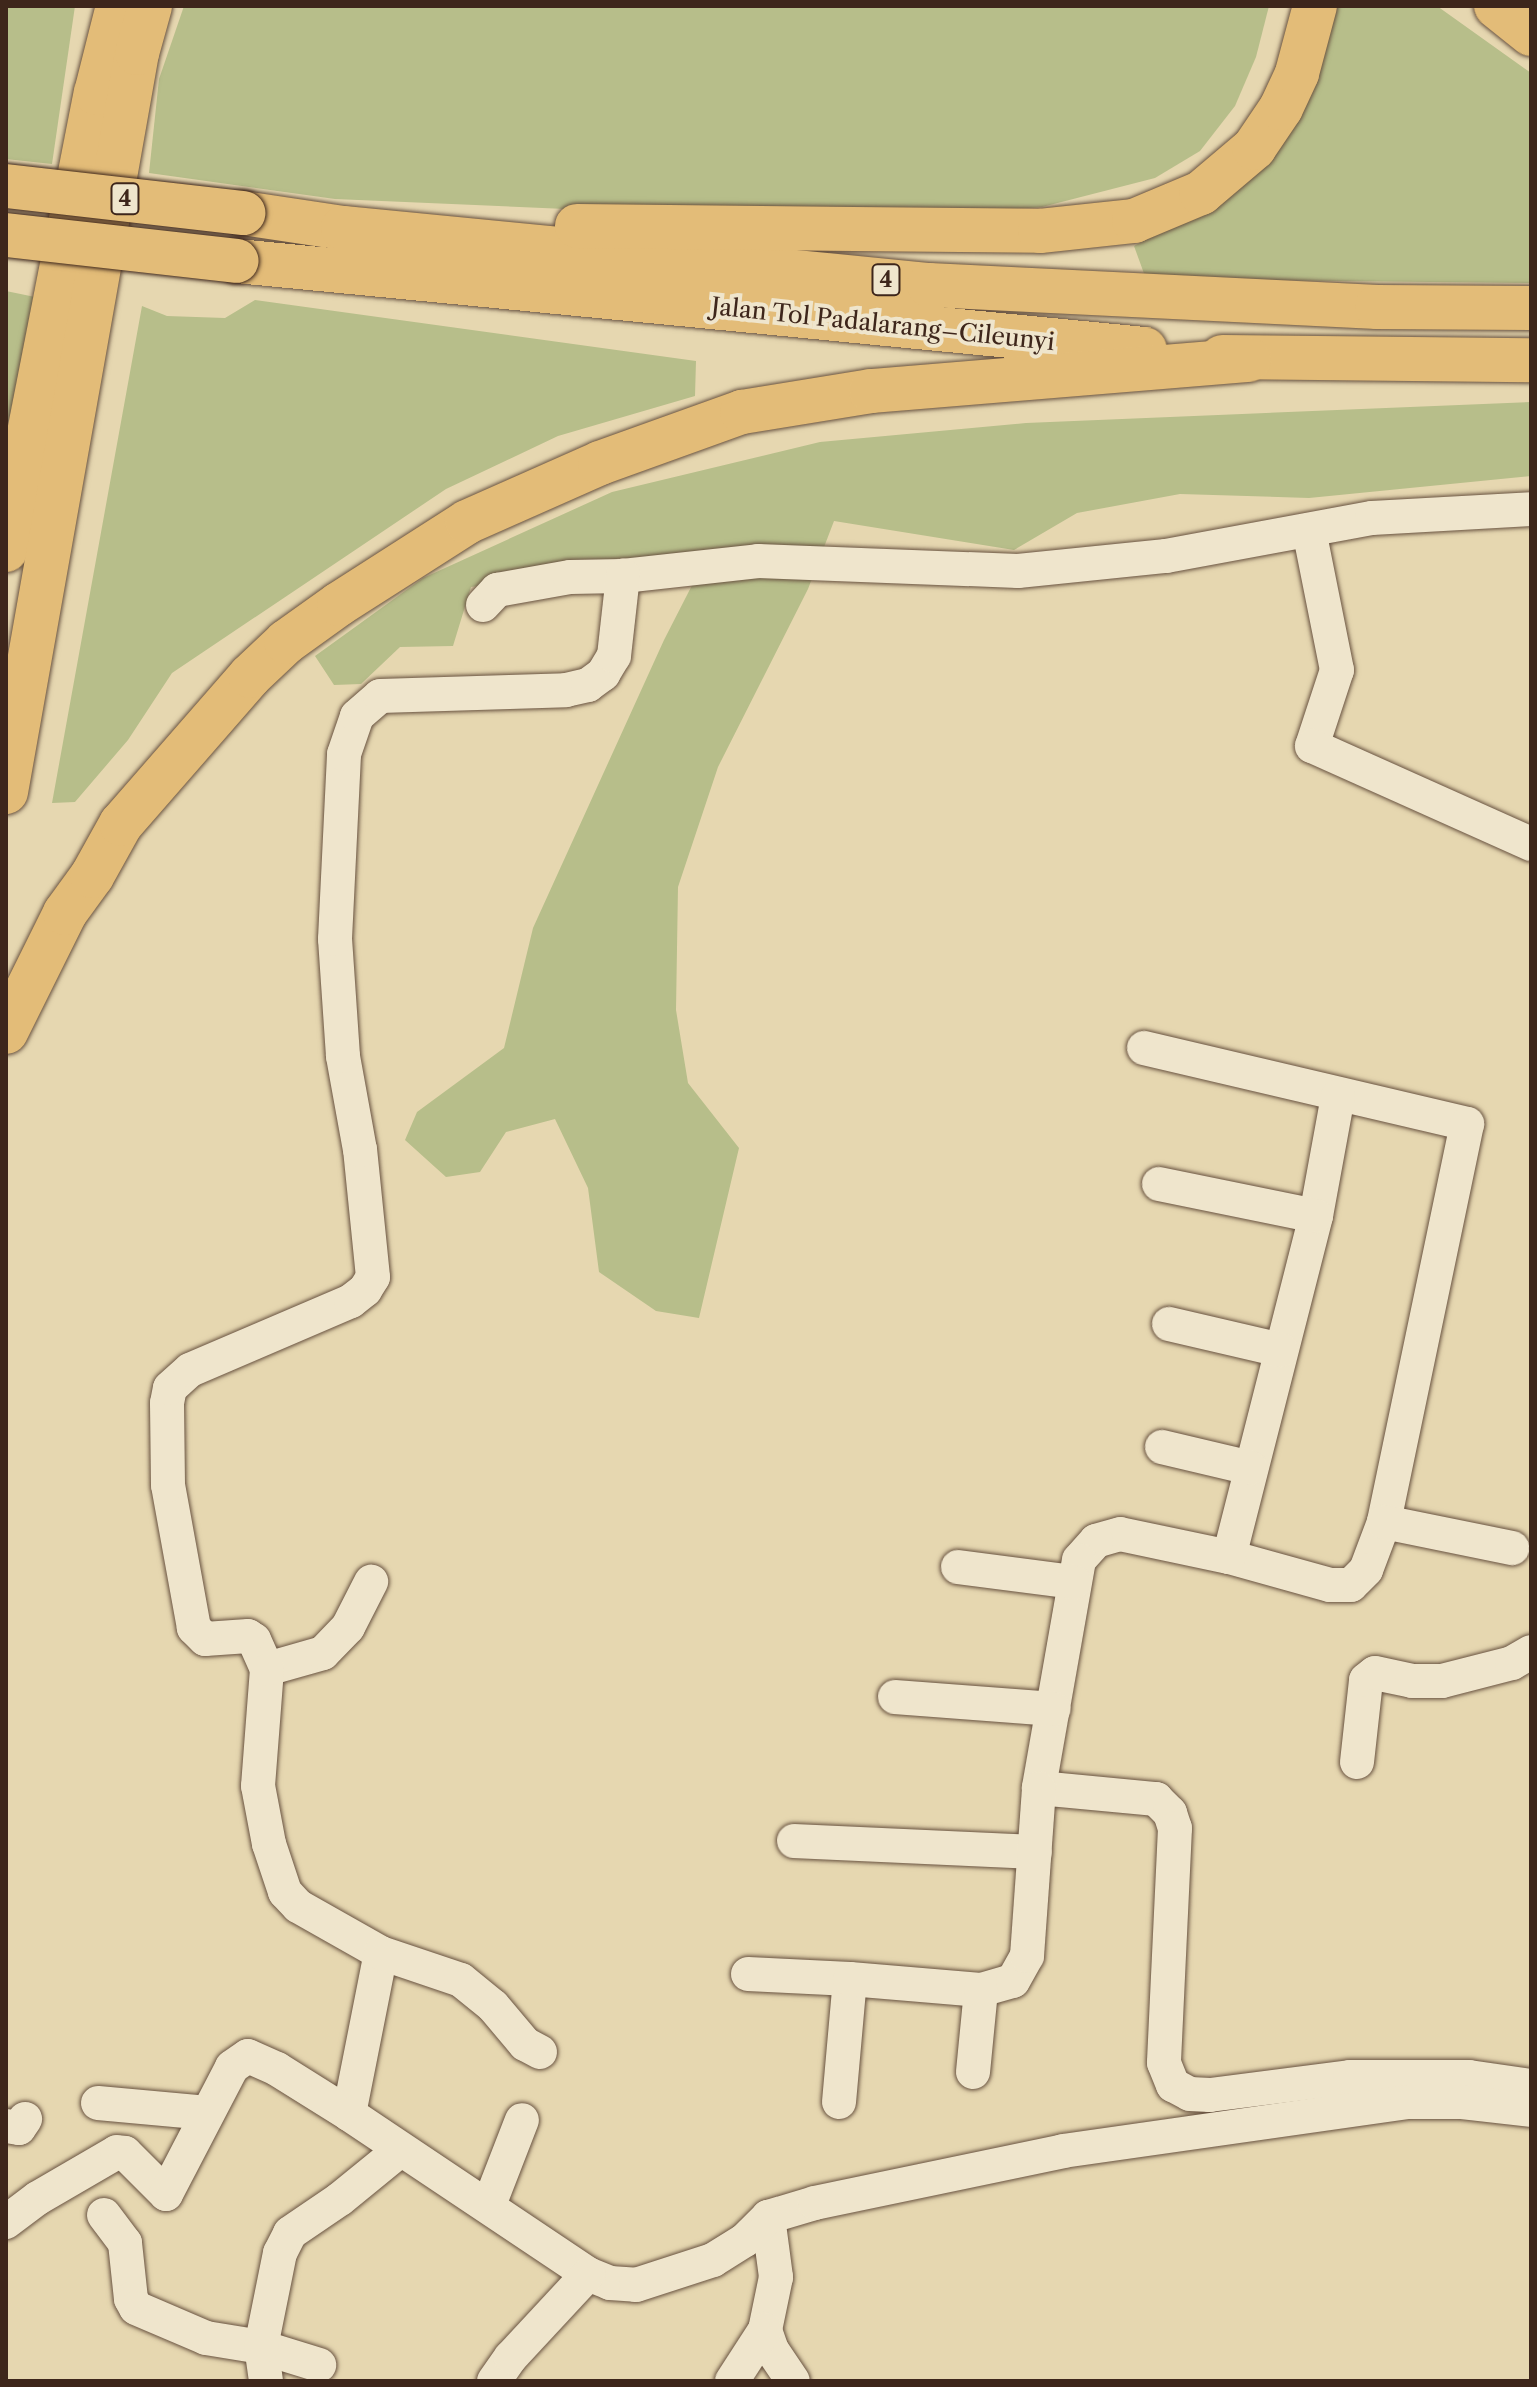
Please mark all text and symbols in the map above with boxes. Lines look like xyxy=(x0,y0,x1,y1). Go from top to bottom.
road number: 4 xyxy=(109,181,141,217)
road number: 4 xyxy=(870,262,902,298)
street label: Jalan Tol Padalarang–Cileunyi xyxy=(710,292,1056,356)

